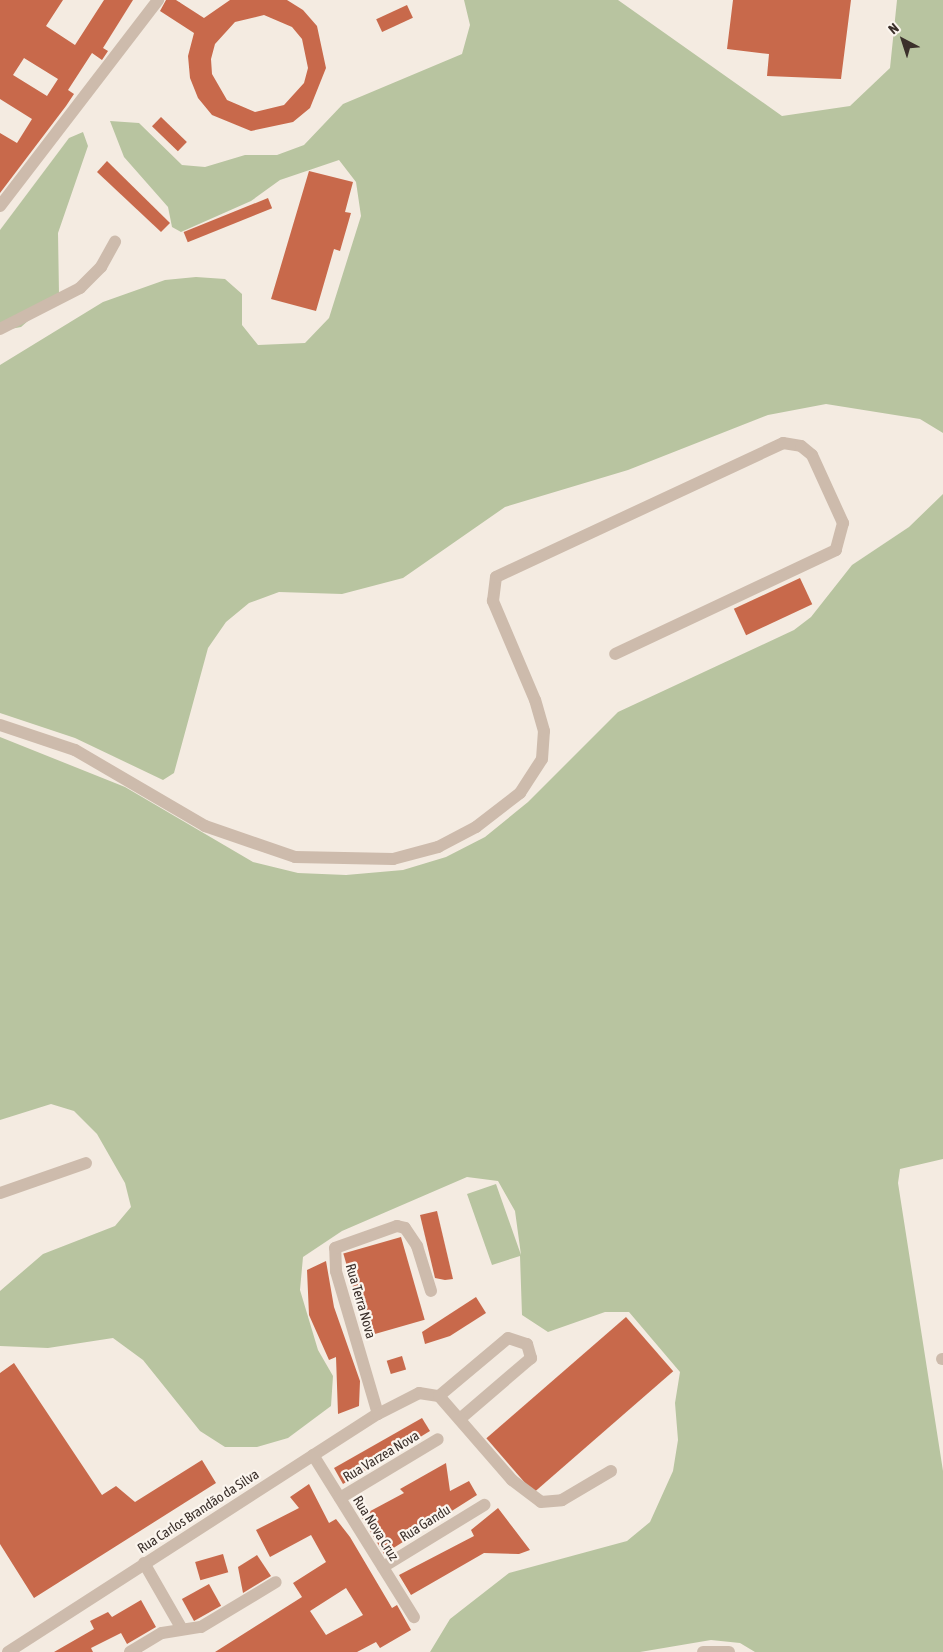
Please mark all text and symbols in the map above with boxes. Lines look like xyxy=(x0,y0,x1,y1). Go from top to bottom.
north arrow xyxy=(878,15,928,65)
text: N xyxy=(885,20,902,37)
street label: Rua Terra Nova xyxy=(342,1262,380,1340)
street label: Rua Varzea Nova xyxy=(340,1427,422,1485)
street label: Rua Carlos Brandão da Silva xyxy=(134,1465,262,1557)
street label: Rua Nova Cruz xyxy=(349,1493,403,1563)
street label: Rua Gandu xyxy=(397,1501,453,1545)

